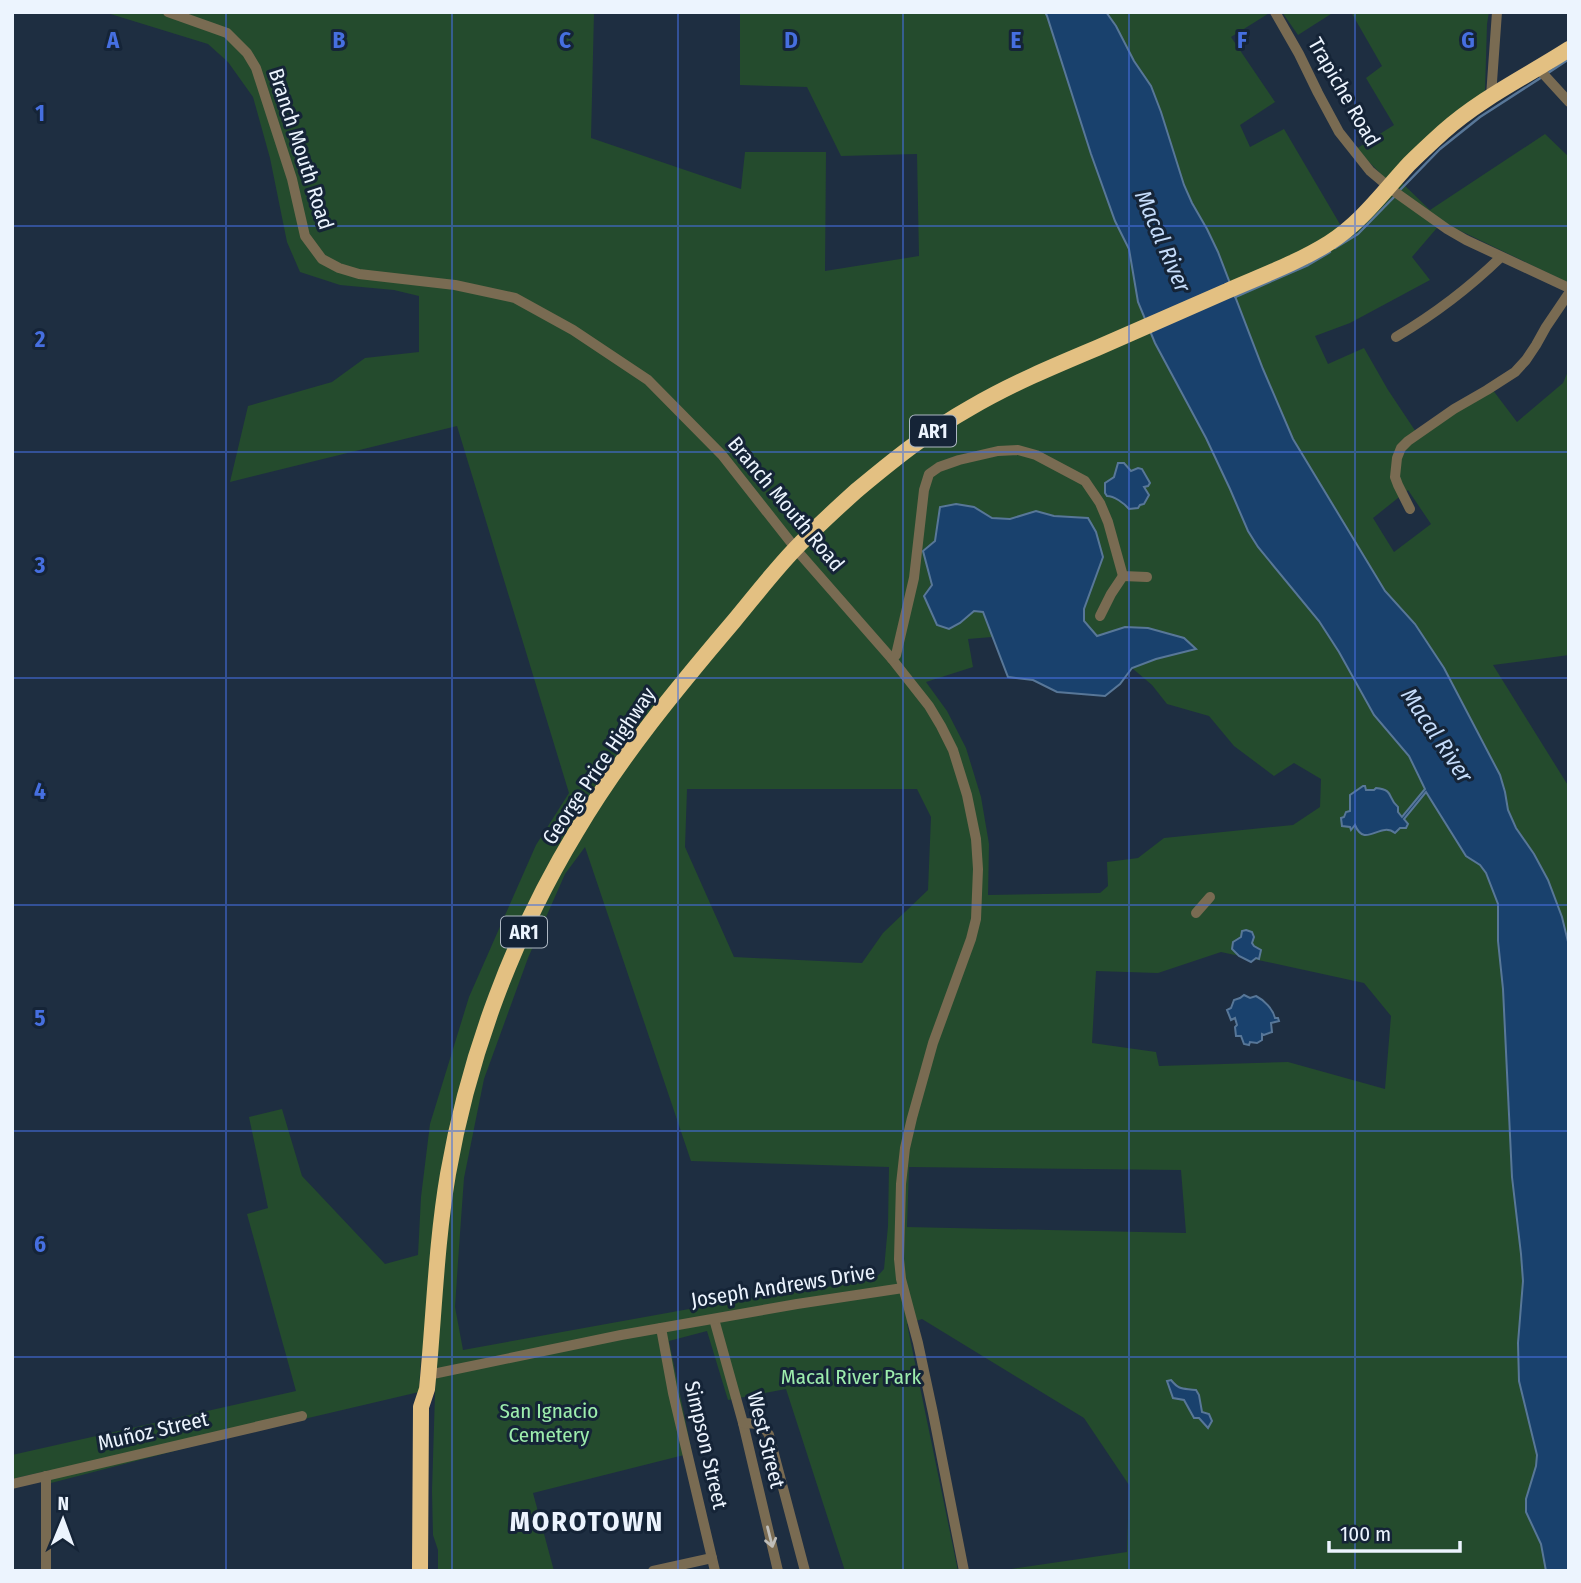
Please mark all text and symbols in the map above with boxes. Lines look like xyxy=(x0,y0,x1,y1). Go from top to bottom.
text: A xyxy=(106,26,120,54)
text: B xyxy=(333,26,346,54)
text: C xyxy=(559,26,571,54)
text: D xyxy=(784,26,798,54)
text: E xyxy=(1011,26,1022,54)
text: F xyxy=(1237,26,1247,54)
text: G xyxy=(1461,26,1475,54)
street label: Trapiche Road xyxy=(1302,33,1386,151)
street label: Branch Mouth Road xyxy=(263,65,339,233)
text: 1 xyxy=(35,99,45,127)
water label: Macal River xyxy=(1129,186,1197,297)
text: 2 xyxy=(34,325,46,353)
road number: AR1 xyxy=(910,416,956,446)
street label: Branch Mouth Road xyxy=(722,431,850,577)
text: 3 xyxy=(34,551,46,579)
street label: George Price Highway xyxy=(537,682,662,850)
water label: Macal River xyxy=(1395,682,1479,788)
text: 4 xyxy=(34,777,46,805)
road number: AR1 xyxy=(501,916,547,948)
text: 5 xyxy=(34,1004,46,1032)
text: 6 xyxy=(34,1230,46,1258)
street label: Joseph Andrews Drive xyxy=(689,1259,877,1313)
park label: Macal River Park xyxy=(781,1364,921,1390)
street label: Simpson Street xyxy=(679,1378,733,1512)
street label: West Street xyxy=(741,1389,791,1491)
park label: San Ignacio Cemetery xyxy=(500,1398,598,1448)
street label: Muñoz Street xyxy=(95,1406,211,1456)
north arrow xyxy=(28,1485,98,1555)
text: N xyxy=(57,1492,69,1515)
district label: MOROTOWN xyxy=(510,1505,664,1538)
scale bar xyxy=(1329,1510,1460,1554)
text: 100 m xyxy=(1340,1521,1391,1547)
one-way arrow xyxy=(764,1525,777,1548)

